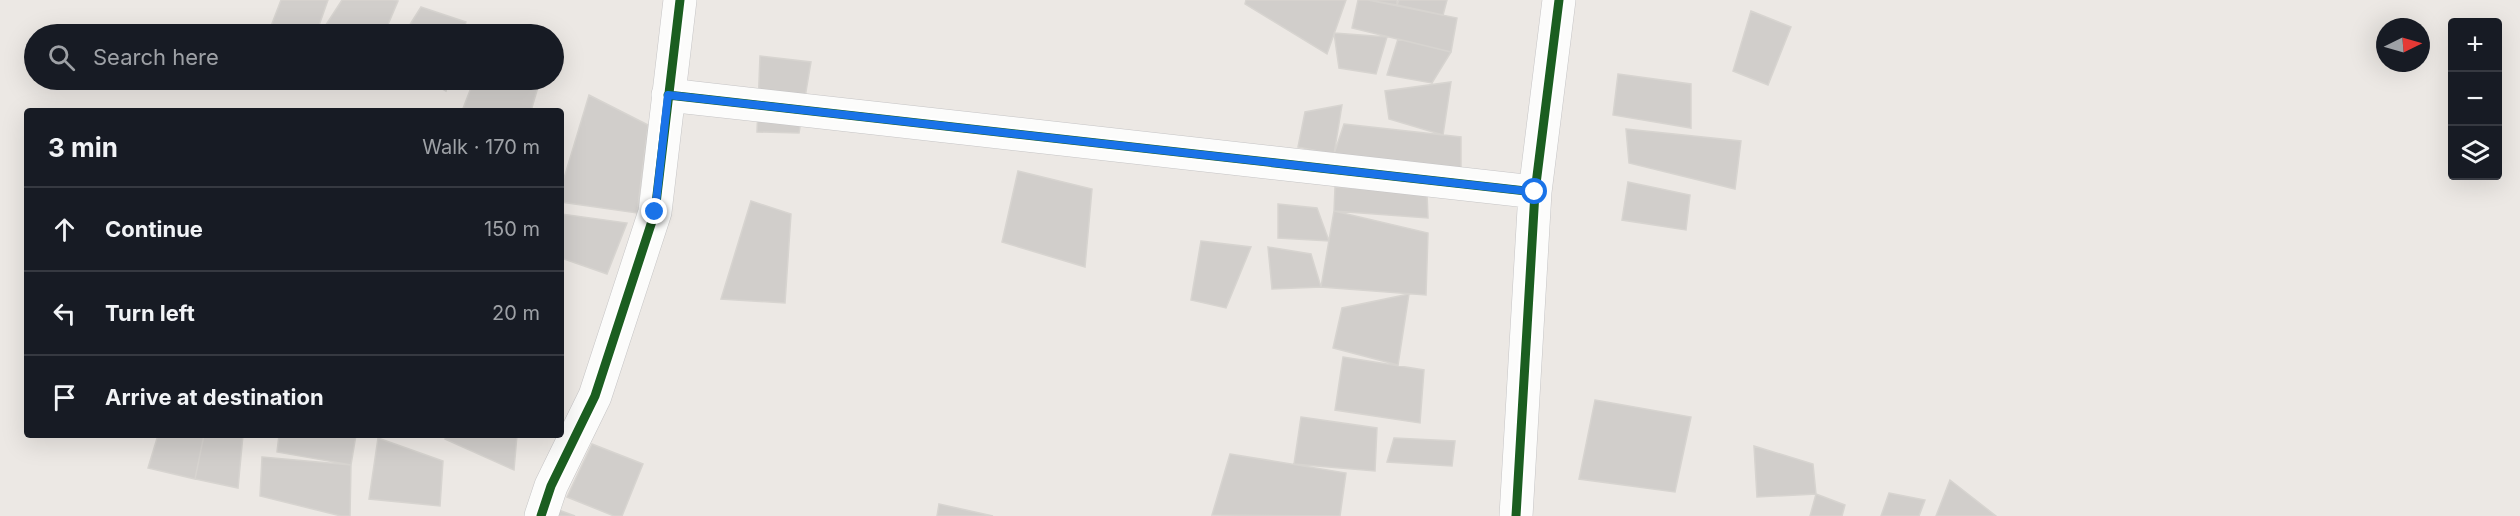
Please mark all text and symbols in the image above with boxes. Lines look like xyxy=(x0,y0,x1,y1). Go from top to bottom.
north arrow xyxy=(2376,18,2430,72)
map controls xyxy=(2448,18,2502,180)
button: + xyxy=(2448,18,2502,72)
search box xyxy=(24,24,564,90)
icon: search xyxy=(45,41,78,74)
text: Search here xyxy=(93,44,219,70)
button: − xyxy=(2448,72,2502,126)
button: layers xyxy=(2448,126,2502,180)
text: 3 min xyxy=(48,132,118,163)
text: Walk · 170 m xyxy=(422,135,540,159)
route start xyxy=(1521,178,1547,204)
route end xyxy=(641,198,667,224)
icon: ahead xyxy=(48,213,81,246)
text: Continue xyxy=(105,216,203,242)
text: 150 m xyxy=(484,217,540,241)
icon: left xyxy=(48,297,81,330)
text: Turn left xyxy=(105,300,195,326)
text: 20 m xyxy=(492,301,540,325)
icon: arrive xyxy=(48,381,81,414)
text: Arrive at destination xyxy=(105,384,324,410)

